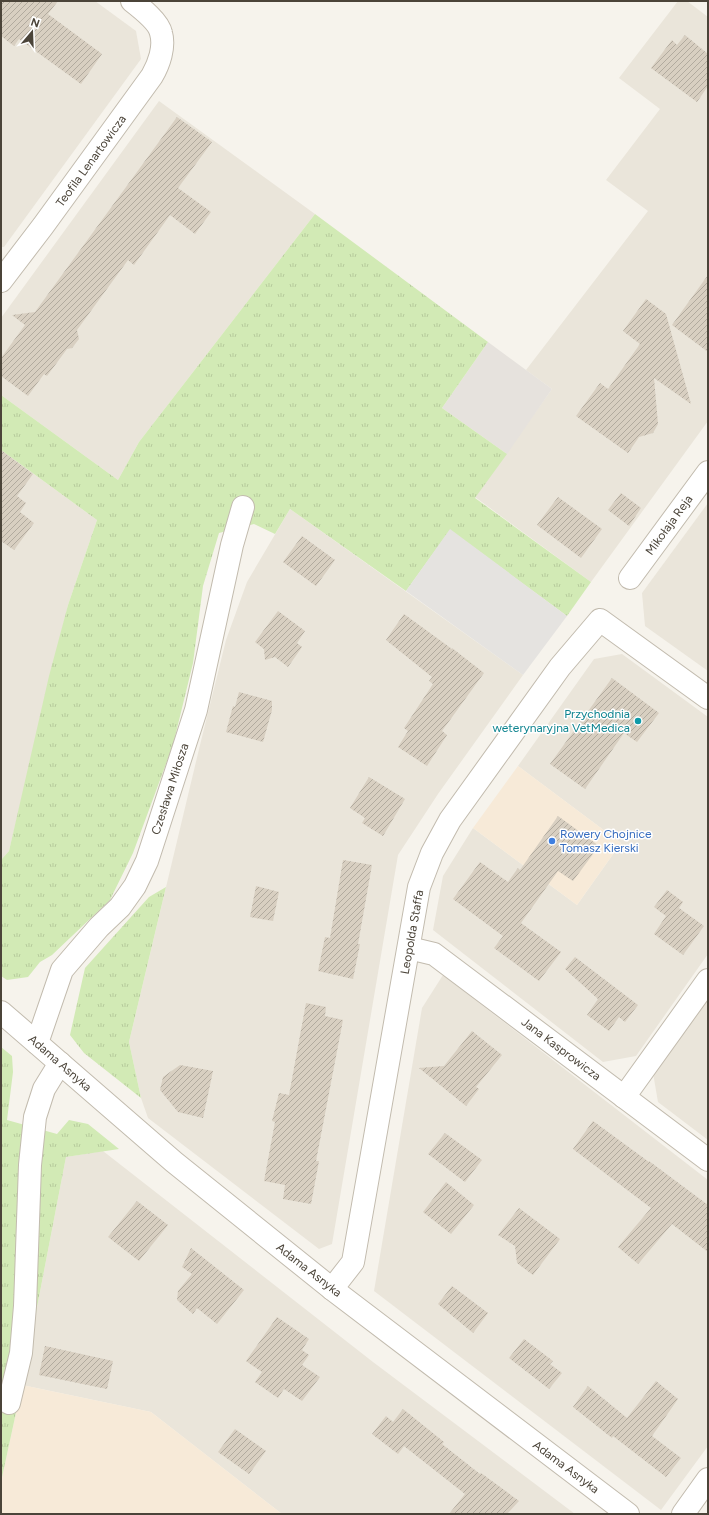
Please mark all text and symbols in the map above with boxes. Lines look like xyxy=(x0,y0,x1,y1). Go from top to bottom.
north arrow xyxy=(12,12,52,52)
text: N xyxy=(29,15,41,31)
street label: Teofila Lenartowicza xyxy=(53,112,129,210)
street label: Mikołaja Reja xyxy=(643,492,695,558)
place label: Przychodnia weterynaryjna VetMedica xyxy=(493,707,630,735)
marker: Przychodnia weterynaryjna VetMedica xyxy=(633,716,643,726)
street label: Czesława Miłosza xyxy=(149,741,191,837)
place label: Rowery Chojnice Tomasz Kierski xyxy=(560,827,652,855)
marker: Rowery Chojnice Tomasz Kierski xyxy=(547,836,557,846)
street label: Leopolda Staffa xyxy=(398,889,426,975)
street label: Jana Kasprowicza xyxy=(519,1015,603,1083)
street label: Adama Asnyka xyxy=(26,1032,94,1094)
street label: Adama Asnyka xyxy=(274,1240,344,1300)
street label: Adama Asnyka xyxy=(530,1438,602,1496)

